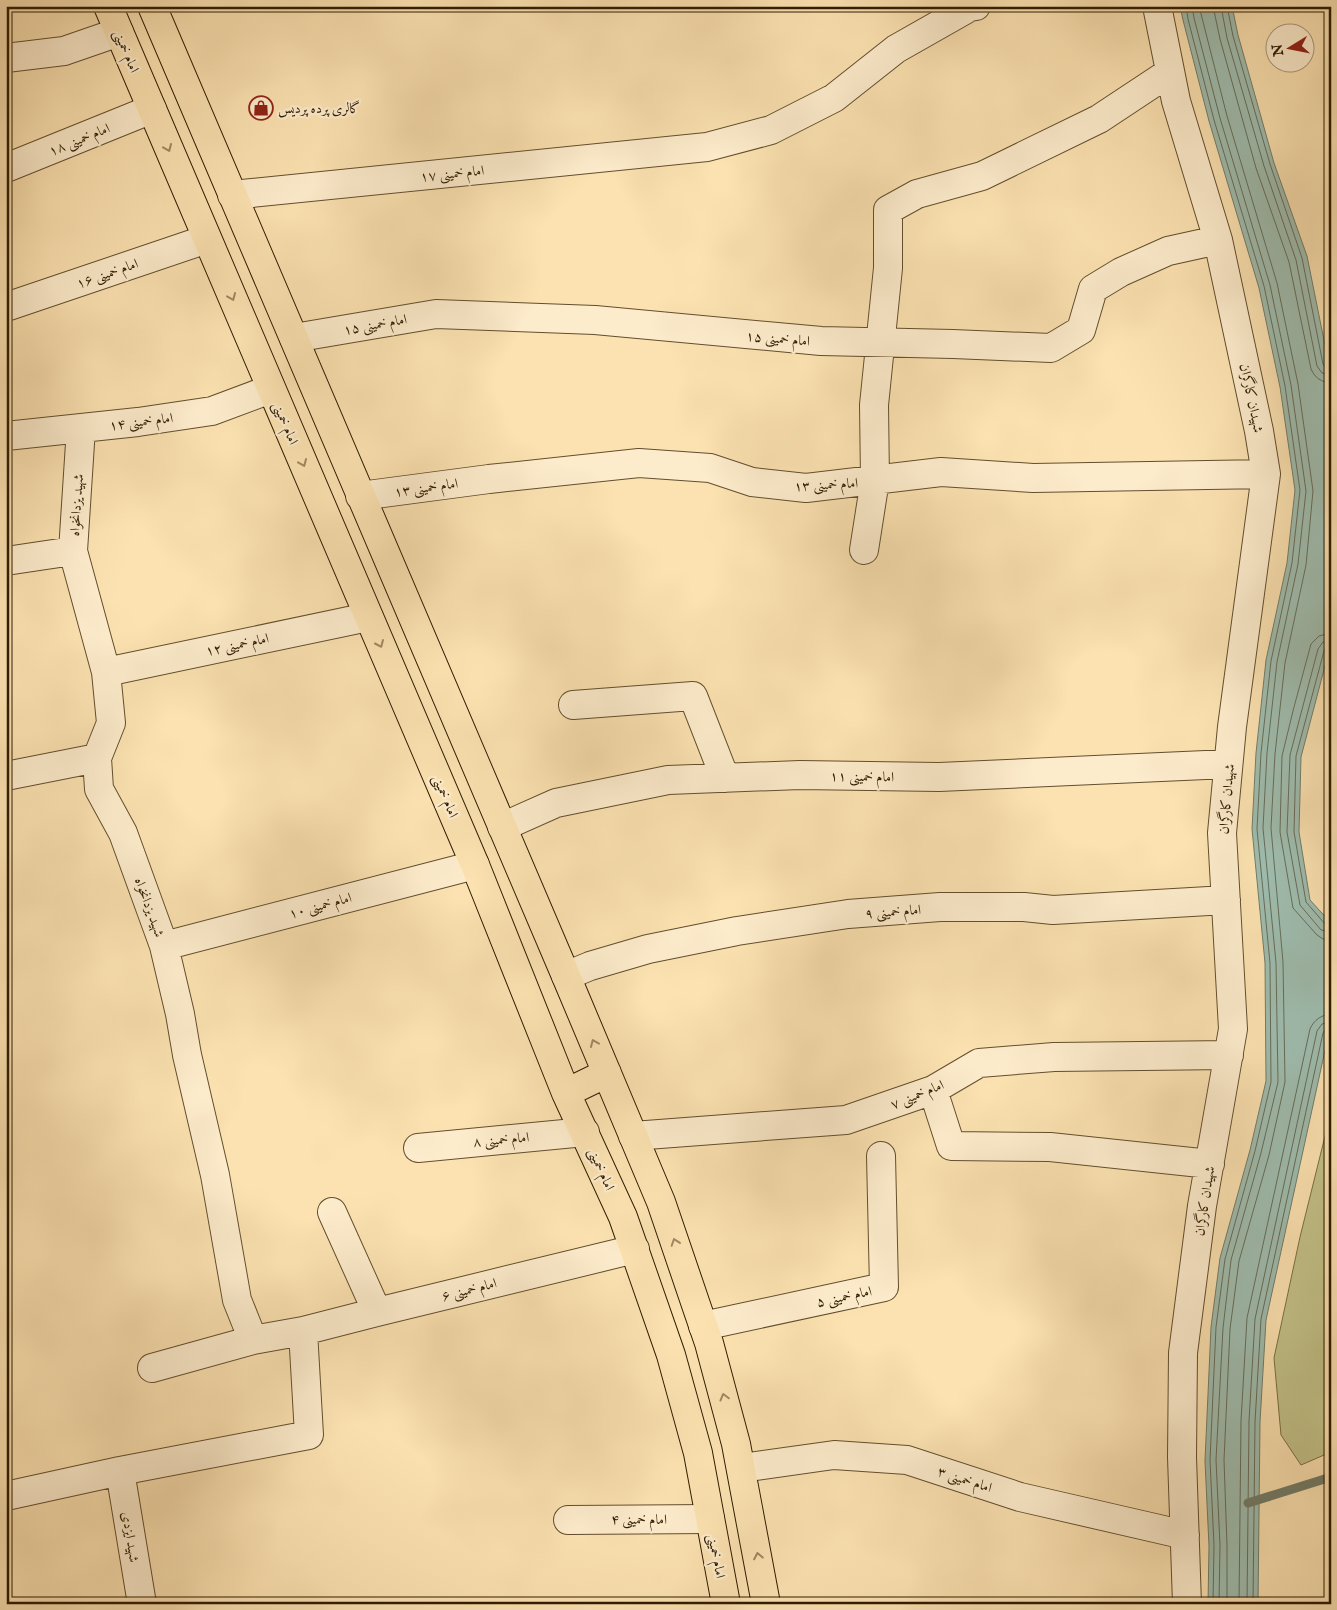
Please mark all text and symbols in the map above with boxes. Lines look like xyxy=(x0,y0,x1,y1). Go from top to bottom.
north arrow xyxy=(1264,22,1314,72)
street label: امام خمینی xyxy=(106,27,143,77)
text: N xyxy=(1268,43,1288,59)
shop icon: گالری پرده پردیس xyxy=(248,95,274,121)
place label: گالری پرده پردیس xyxy=(278,100,360,118)
street label: امام خمینی ۱۸ xyxy=(46,120,114,163)
one-way arrow xyxy=(162,143,173,152)
street label: امام خمینی ۱۷ xyxy=(419,162,485,189)
street label: امام خمینی ۱۶ xyxy=(74,255,142,296)
one-way arrow xyxy=(226,292,237,301)
street label: امام خمینی ۱۵ xyxy=(342,311,409,342)
street label: امام خمینی ۱۵ xyxy=(745,327,811,354)
street label: شهیدان کارگران xyxy=(1235,362,1268,435)
street label: امام خمینی xyxy=(265,399,302,449)
street label: امام خمینی ۱۴ xyxy=(108,409,175,438)
one-way arrow xyxy=(296,458,307,467)
street label: شهید یزدانخواه xyxy=(66,473,88,537)
street label: امام خمینی ۱۳ xyxy=(793,474,859,499)
street label: امام خمینی ۱۳ xyxy=(393,475,460,504)
street label: امام خمینی ۱۲ xyxy=(204,629,271,663)
one-way arrow xyxy=(374,639,385,648)
street label: شهیدان کارگران xyxy=(1214,763,1239,835)
street label: امام خمینی ۱۱ xyxy=(830,767,894,790)
street label: امام خمینی xyxy=(425,772,462,822)
street label: شهید یزدانخواه xyxy=(130,875,168,940)
street label: امام خمینی ۱۰ xyxy=(287,889,354,926)
street label: امام خمینی ۹ xyxy=(864,901,922,926)
one-way arrow xyxy=(590,1039,601,1048)
street label: امام خمینی ۷ xyxy=(888,1076,948,1117)
street label: امام خمینی ۸ xyxy=(472,1129,530,1154)
street label: امام خمینی xyxy=(581,1145,618,1195)
street label: شهیدان کارگران xyxy=(1190,1165,1219,1237)
one-way arrow xyxy=(670,1238,680,1247)
street label: امام خمینی ۶ xyxy=(440,1274,499,1308)
street label: امام خمینی ۵ xyxy=(815,1282,874,1315)
one-way arrow xyxy=(719,1392,730,1401)
street label: امام خمینی ۳ xyxy=(934,1463,994,1500)
street label: شهید ایزدی xyxy=(117,1511,143,1564)
street label: امام خمینی ۴ xyxy=(611,1511,667,1532)
street label: امام خمینی xyxy=(700,1532,729,1581)
one-way arrow xyxy=(753,1551,763,1560)

